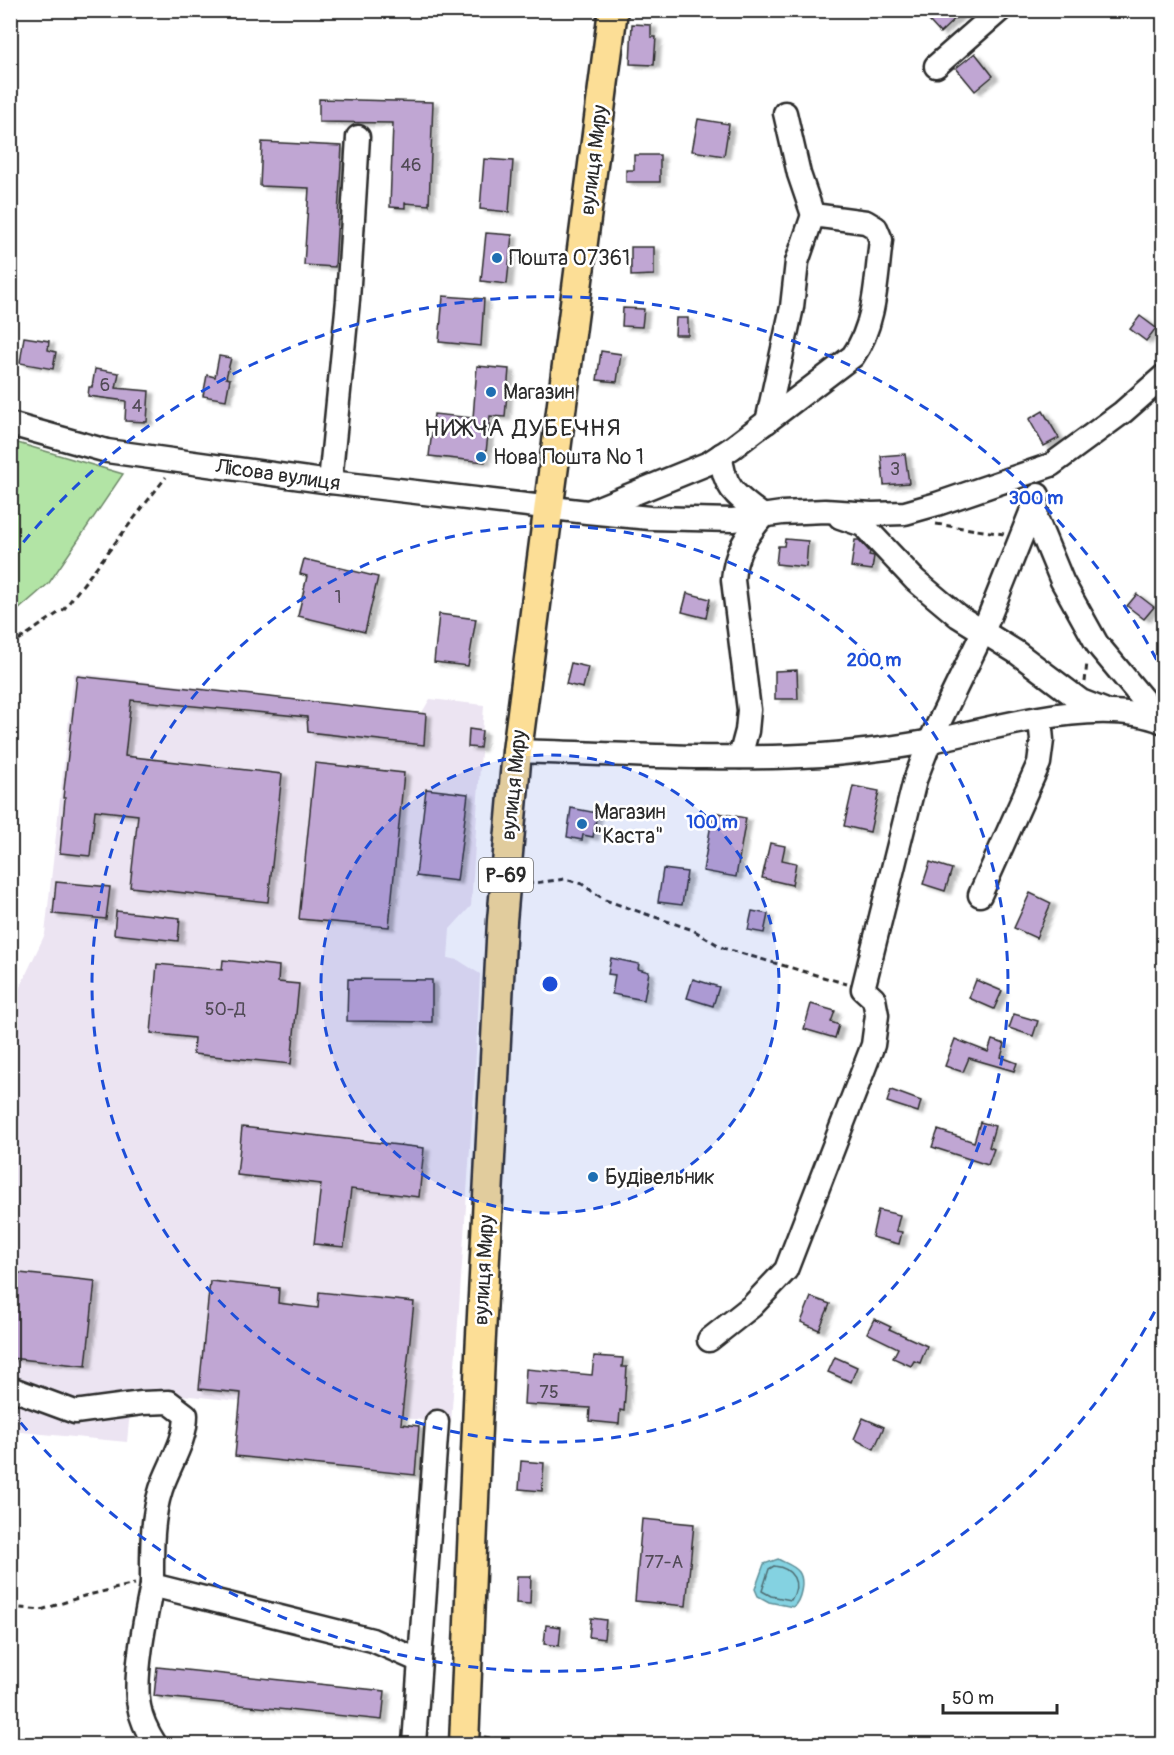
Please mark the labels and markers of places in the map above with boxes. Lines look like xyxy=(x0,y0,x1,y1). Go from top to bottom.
place label: Пошта 07361 xyxy=(509,245,630,272)
marker: Пошта 07361 xyxy=(490,251,504,265)
place label: Магазин xyxy=(503,379,575,406)
marker: Магазин xyxy=(484,385,498,399)
place label: Нова Пошта № 1 xyxy=(493,444,644,471)
marker: Нова Пошта № 1 xyxy=(474,450,488,464)
place label: Магазин "Каста" xyxy=(594,799,666,850)
marker: Магазин "Каста" xyxy=(575,817,589,831)
centre of rings xyxy=(540,974,560,994)
place label: Будівельник xyxy=(605,1164,715,1191)
marker: Будівельник xyxy=(586,1170,600,1184)

